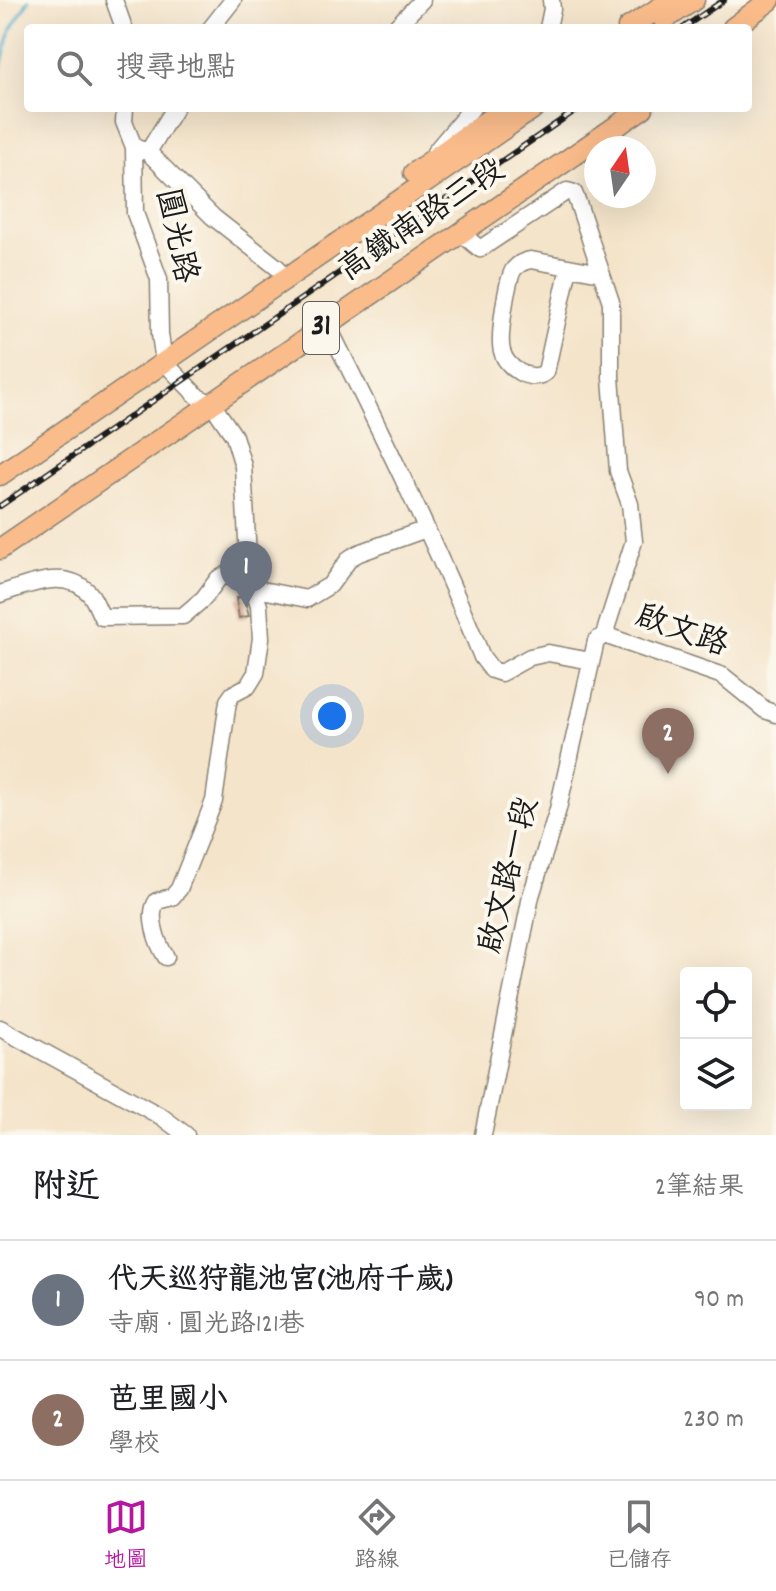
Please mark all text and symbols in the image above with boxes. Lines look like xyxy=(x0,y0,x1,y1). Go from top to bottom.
search box xyxy=(24,24,752,112)
icon: search xyxy=(52,46,96,90)
text: 搜尋地點 xyxy=(116,49,236,92)
north arrow xyxy=(584,136,656,208)
street label: 高鐵南路三段 xyxy=(331,149,515,295)
street label: 圓光路 xyxy=(142,184,206,288)
road number: 31 xyxy=(303,302,339,354)
pin: 1 xyxy=(220,541,272,607)
street label: 啟文路 xyxy=(628,595,734,671)
your location xyxy=(312,696,352,736)
pin: 2 xyxy=(642,708,694,774)
street label: 啟文路一段 xyxy=(469,793,553,959)
map controls xyxy=(680,967,752,1111)
button: locate xyxy=(680,967,752,1039)
button: layers xyxy=(680,1039,752,1111)
text: 附近 xyxy=(32,1165,100,1214)
text: 2筆結果 xyxy=(655,1170,744,1207)
text: 代天巡狩龍池宮(池府千歲) xyxy=(108,1261,453,1304)
text: 1 xyxy=(55,1282,61,1319)
text: 90 m xyxy=(694,1282,744,1319)
text: 寺廟 · 圓光路121巷 xyxy=(108,1307,305,1344)
text: 芭里國小 xyxy=(108,1381,228,1424)
text: 2 xyxy=(52,1402,64,1439)
text: 230 m xyxy=(683,1402,744,1439)
text: 學校 xyxy=(108,1427,160,1464)
tab: 地圖 xyxy=(104,1495,148,1577)
tab: 路線 xyxy=(355,1495,399,1577)
tab: 已儲存 xyxy=(606,1495,672,1577)

